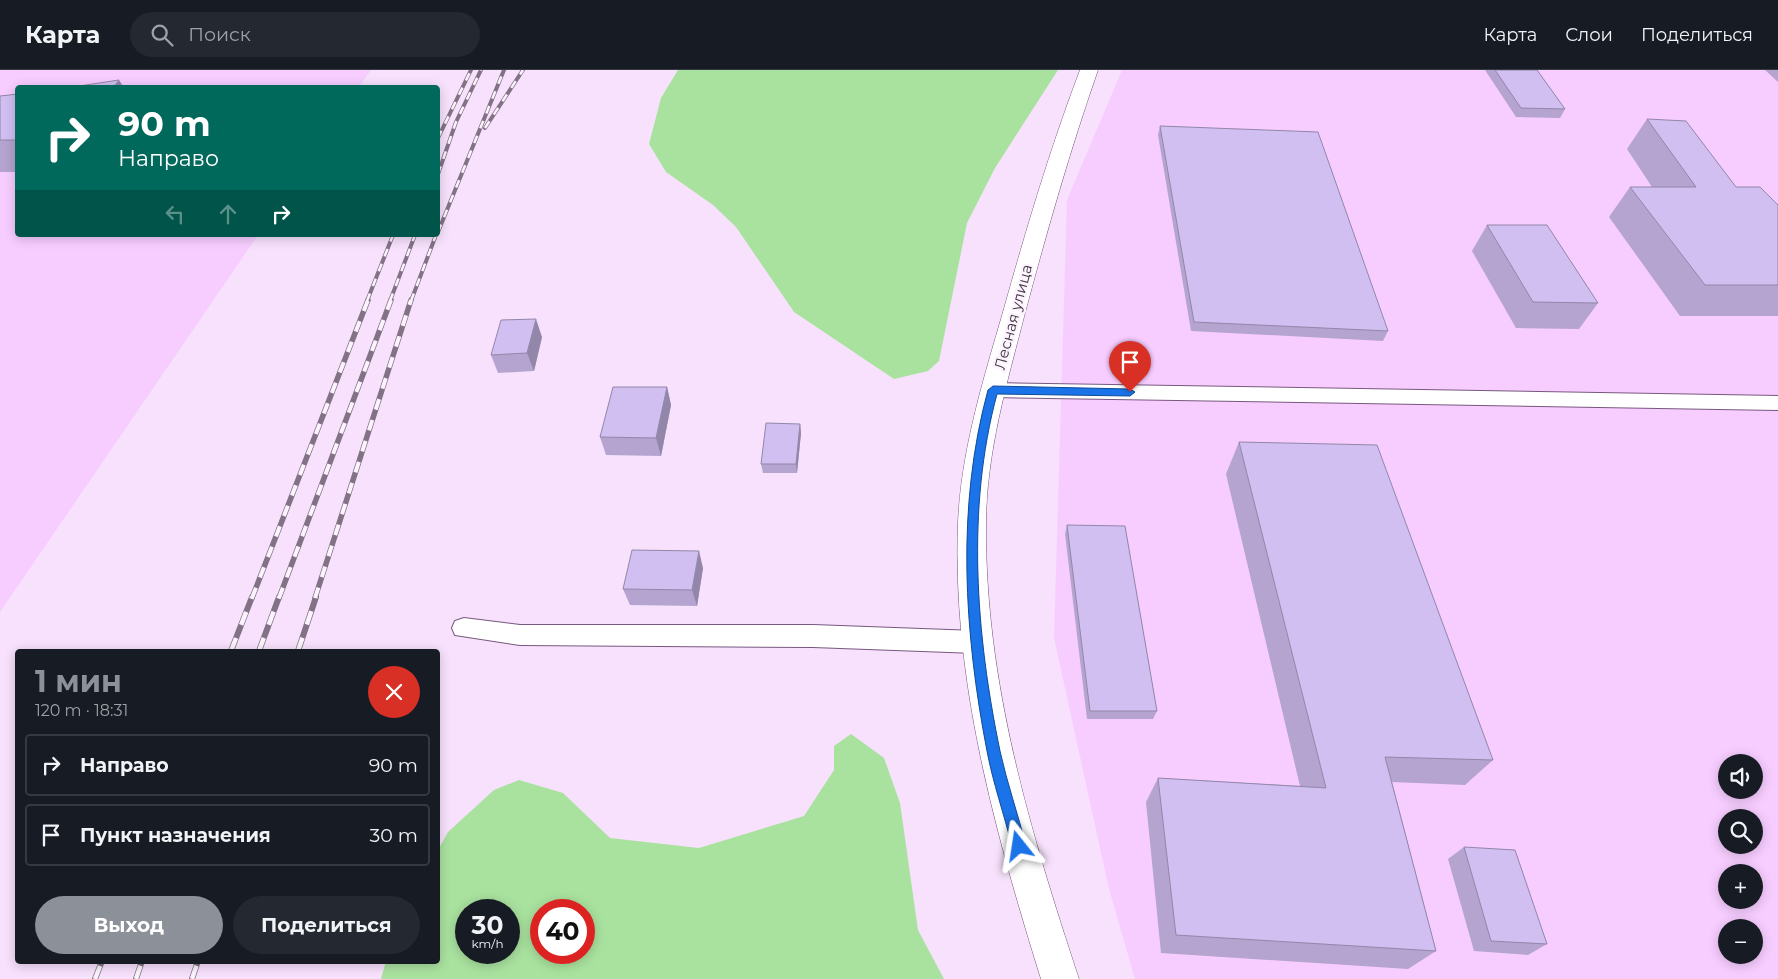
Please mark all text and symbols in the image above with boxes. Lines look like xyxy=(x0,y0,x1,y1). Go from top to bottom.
search box xyxy=(130,12,480,57)
text: Карта xyxy=(25,20,100,49)
icon: search xyxy=(148,21,176,49)
text: Поиск xyxy=(188,23,251,46)
text: Карта xyxy=(1483,24,1537,46)
text: Слои xyxy=(1565,24,1613,46)
text: Поделиться xyxy=(1641,24,1753,46)
text: 90 m xyxy=(118,102,211,145)
icon: right xyxy=(35,105,100,170)
text: Направо xyxy=(118,145,219,172)
icon: left xyxy=(161,200,189,228)
icon: ahead xyxy=(214,200,242,228)
icon: right xyxy=(267,200,295,228)
street label: Лесная улица xyxy=(990,262,1036,372)
pin xyxy=(1109,341,1151,392)
icon: arrive xyxy=(1116,348,1144,376)
text: 1 мин xyxy=(35,663,122,700)
button: close xyxy=(368,666,420,718)
text: 120 m · 18:31 xyxy=(35,701,128,720)
icon: right xyxy=(37,751,65,779)
text: Направо xyxy=(80,754,169,777)
text: 90 m xyxy=(369,754,418,777)
map controls xyxy=(1718,754,1763,964)
button: sound xyxy=(1718,754,1763,799)
button: search xyxy=(1718,809,1763,854)
position arrow xyxy=(992,819,1044,871)
icon: arrive xyxy=(37,821,65,849)
text: Пункт назначения xyxy=(80,824,271,847)
text: 30 m xyxy=(370,824,418,847)
button: + xyxy=(1718,864,1763,909)
button: Выход xyxy=(35,896,223,954)
button: Поделиться xyxy=(233,896,420,954)
speed limit sign: 40 xyxy=(530,899,595,964)
text: 30 xyxy=(472,910,503,940)
button: − xyxy=(1718,919,1763,964)
text: km/h xyxy=(471,936,504,951)

